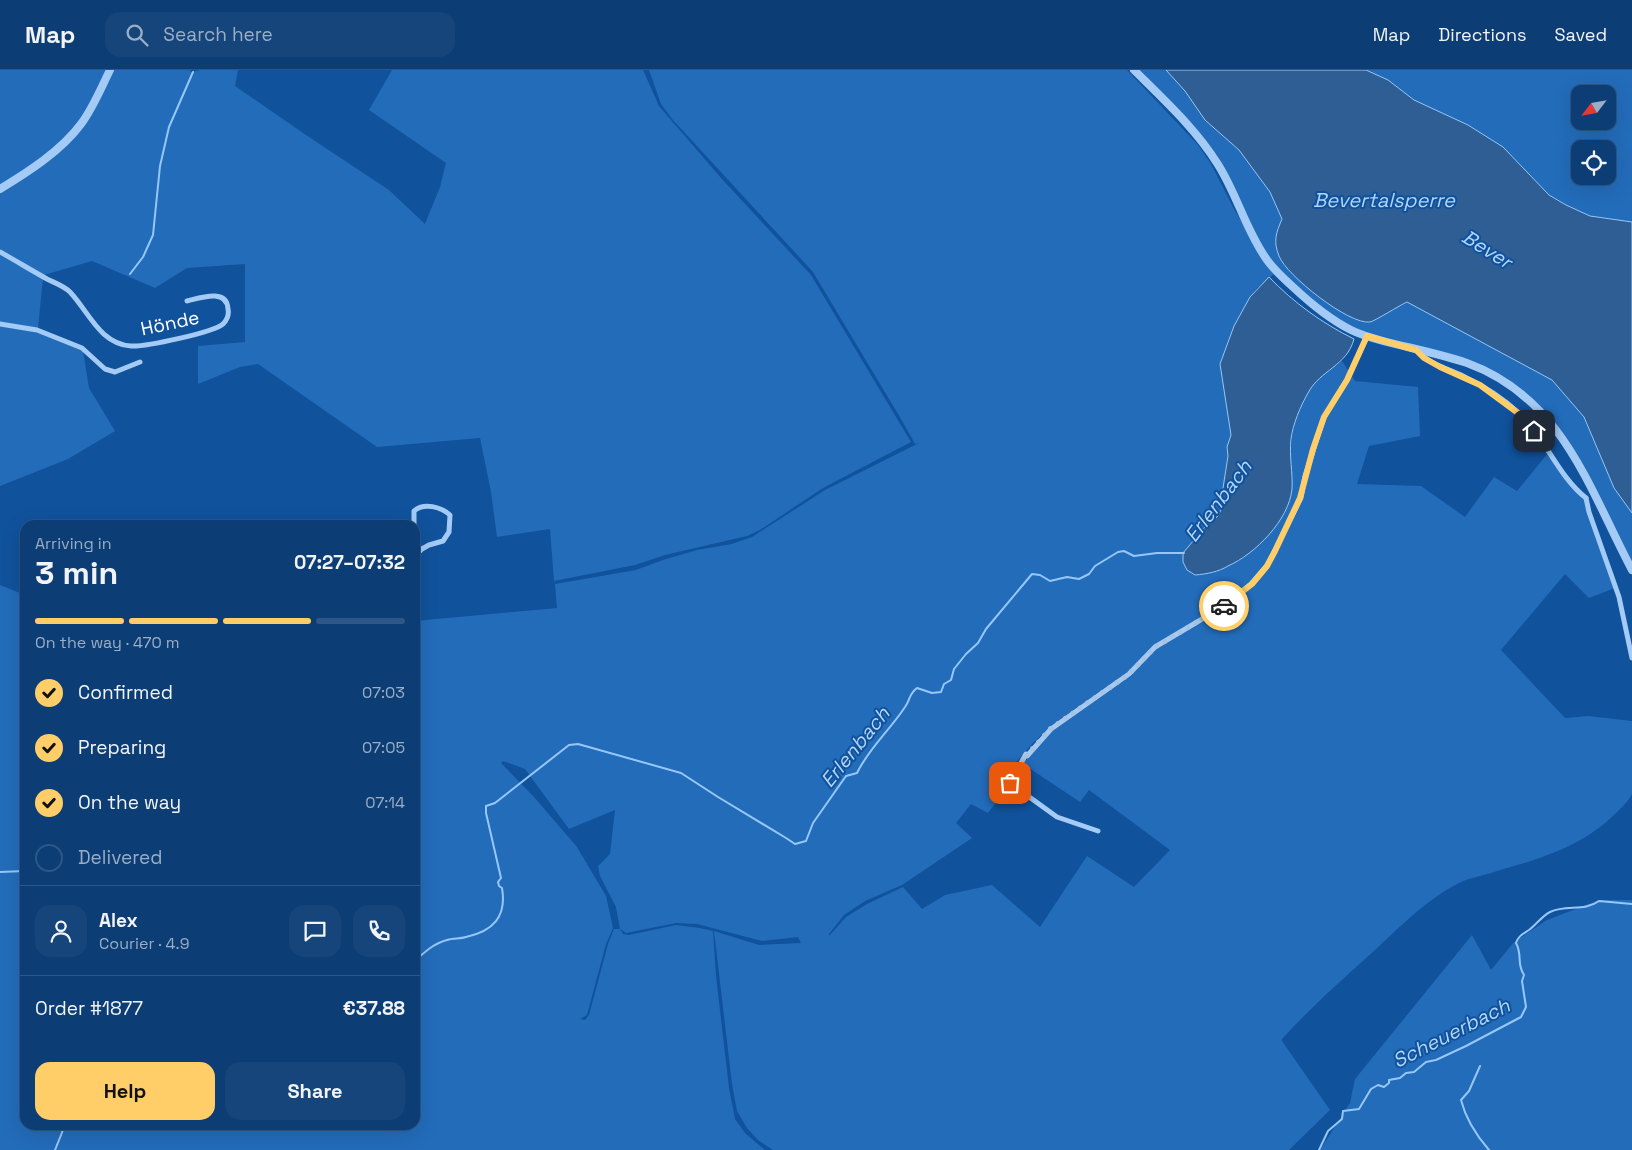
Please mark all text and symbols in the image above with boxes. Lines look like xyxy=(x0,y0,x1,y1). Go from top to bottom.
search box xyxy=(105,12,455,57)
text: Map xyxy=(25,19,75,50)
icon: search xyxy=(123,21,151,49)
text: Search here xyxy=(163,22,273,47)
text: Map xyxy=(1373,23,1410,46)
text: Directions xyxy=(1438,23,1527,46)
text: Saved xyxy=(1555,23,1607,46)
north arrow xyxy=(1571,85,1616,130)
map controls xyxy=(1571,85,1616,185)
button: locate xyxy=(1571,140,1616,185)
water label: Bevertalsperre xyxy=(1313,187,1456,213)
water label: Bever xyxy=(1457,224,1519,276)
street label: Hönde xyxy=(138,305,202,341)
pin xyxy=(1513,410,1555,452)
icon: home xyxy=(1520,417,1548,445)
water label: Erlenbach xyxy=(1179,454,1258,547)
text: Arriving in xyxy=(35,533,112,554)
text: 07:27–07:32 xyxy=(294,550,405,575)
text: 3 min xyxy=(35,553,118,593)
courier xyxy=(1199,581,1249,631)
icon: car xyxy=(1210,592,1238,620)
text: On the way · 470 m xyxy=(35,632,180,653)
icon: check xyxy=(35,679,63,707)
text: Confirmed xyxy=(78,680,173,705)
text: 07:03 xyxy=(362,682,405,703)
water label: Erlenbach xyxy=(815,701,896,793)
icon: check xyxy=(35,734,63,762)
text: Preparing xyxy=(78,735,166,760)
text: 07:05 xyxy=(362,737,405,758)
pin xyxy=(989,762,1031,804)
icon: bag xyxy=(996,769,1024,797)
icon: check xyxy=(35,789,63,817)
text: On the way xyxy=(78,790,181,815)
text: 07:14 xyxy=(365,792,405,813)
text: Delivered xyxy=(78,845,163,870)
button: person xyxy=(35,905,87,957)
button: chat xyxy=(289,905,341,957)
button: phone xyxy=(353,905,405,957)
text: Alex xyxy=(99,908,138,933)
text: Courier · 4.9 xyxy=(99,933,189,954)
water label: Scheuerbach xyxy=(1388,992,1515,1074)
text: Order #1877 xyxy=(35,996,143,1021)
text: €37.88 xyxy=(343,996,405,1021)
button: Help xyxy=(35,1062,215,1120)
button: Share xyxy=(225,1062,405,1120)

